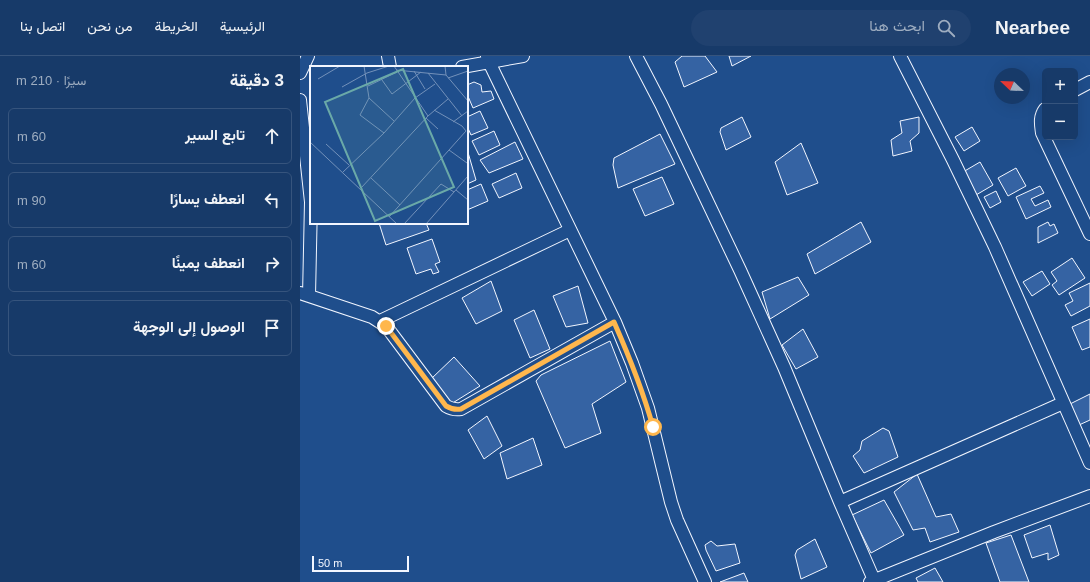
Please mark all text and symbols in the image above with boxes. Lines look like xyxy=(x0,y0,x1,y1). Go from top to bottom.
search box xyxy=(691,10,971,46)
text: ابحث هنا xyxy=(869,17,925,34)
icon: search xyxy=(935,17,957,39)
text: Nearbee xyxy=(995,17,1070,38)
text: اتصل بنا xyxy=(20,18,65,34)
text: من نحن xyxy=(87,18,132,34)
text: الخريطة xyxy=(154,18,198,34)
text: الرئيسية xyxy=(220,18,265,34)
inset map xyxy=(310,66,468,224)
north arrow xyxy=(994,68,1030,104)
map controls xyxy=(1042,68,1078,140)
button: + xyxy=(1042,68,1078,104)
text: 3 دقيقة xyxy=(230,71,284,90)
text: سيرًا · 210 m xyxy=(16,73,86,88)
button: − xyxy=(1042,104,1078,140)
icon: ahead xyxy=(261,125,283,147)
text: تابع السير xyxy=(185,126,245,143)
text: 60 m xyxy=(17,129,46,144)
icon: left xyxy=(261,189,283,211)
text: انعطف يسارًا xyxy=(170,190,245,207)
text: 90 m xyxy=(17,193,46,208)
icon: right xyxy=(261,253,283,275)
text: انعطف يمينًا xyxy=(172,254,245,271)
text: 60 m xyxy=(17,257,46,272)
icon: arrive xyxy=(261,317,283,339)
route end xyxy=(377,317,395,335)
text: الوصول إلى الوجهة xyxy=(133,318,245,335)
route start xyxy=(644,418,662,436)
scale bar xyxy=(312,554,409,573)
text: 50 m xyxy=(318,557,342,569)

